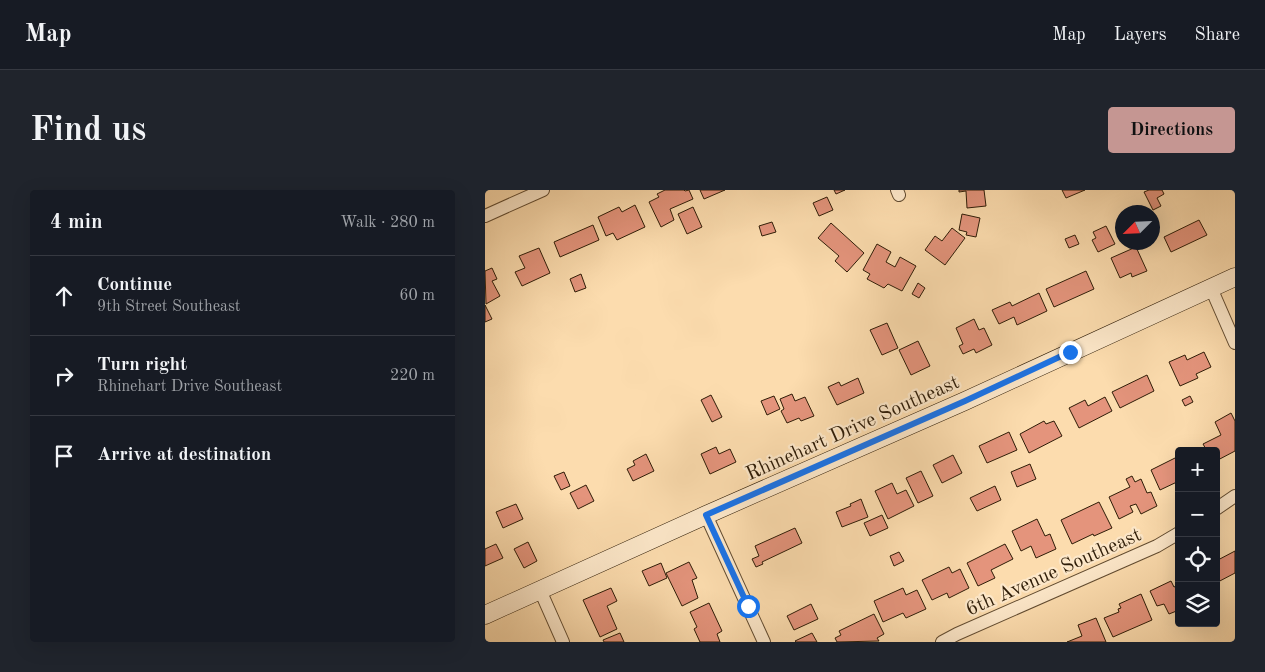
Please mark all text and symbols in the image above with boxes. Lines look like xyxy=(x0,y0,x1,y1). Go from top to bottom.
text: Map xyxy=(25,23,72,47)
text: Map xyxy=(1052,26,1086,44)
text: Layers xyxy=(1114,26,1166,44)
text: Share xyxy=(1194,26,1240,44)
button: Directions xyxy=(1108,107,1235,153)
text: Find us xyxy=(30,113,146,148)
north arrow xyxy=(1115,205,1160,250)
text: 4 min xyxy=(50,212,103,233)
text: Walk · 280 m xyxy=(340,215,435,231)
text: Continue xyxy=(97,276,172,295)
icon: ahead xyxy=(50,282,78,310)
text: 60 m xyxy=(399,288,435,304)
text: 9th Street Southeast xyxy=(97,299,240,315)
route end xyxy=(1059,341,1082,364)
text: Turn right xyxy=(97,356,187,375)
icon: right xyxy=(50,362,78,390)
text: 220 m xyxy=(390,368,435,384)
street label: Rhinehart Drive Southeast xyxy=(743,373,963,485)
text: Rhinehart Drive Southeast xyxy=(97,379,282,395)
icon: arrive xyxy=(50,442,78,470)
text: Arrive at destination xyxy=(97,446,271,465)
map controls xyxy=(1175,447,1220,627)
button: + xyxy=(1175,447,1220,492)
button: − xyxy=(1175,492,1220,537)
street label: 6th Avenue Southeast xyxy=(963,525,1145,621)
button: locate xyxy=(1175,537,1220,582)
button: layers xyxy=(1175,582,1220,627)
route start xyxy=(737,595,760,618)

